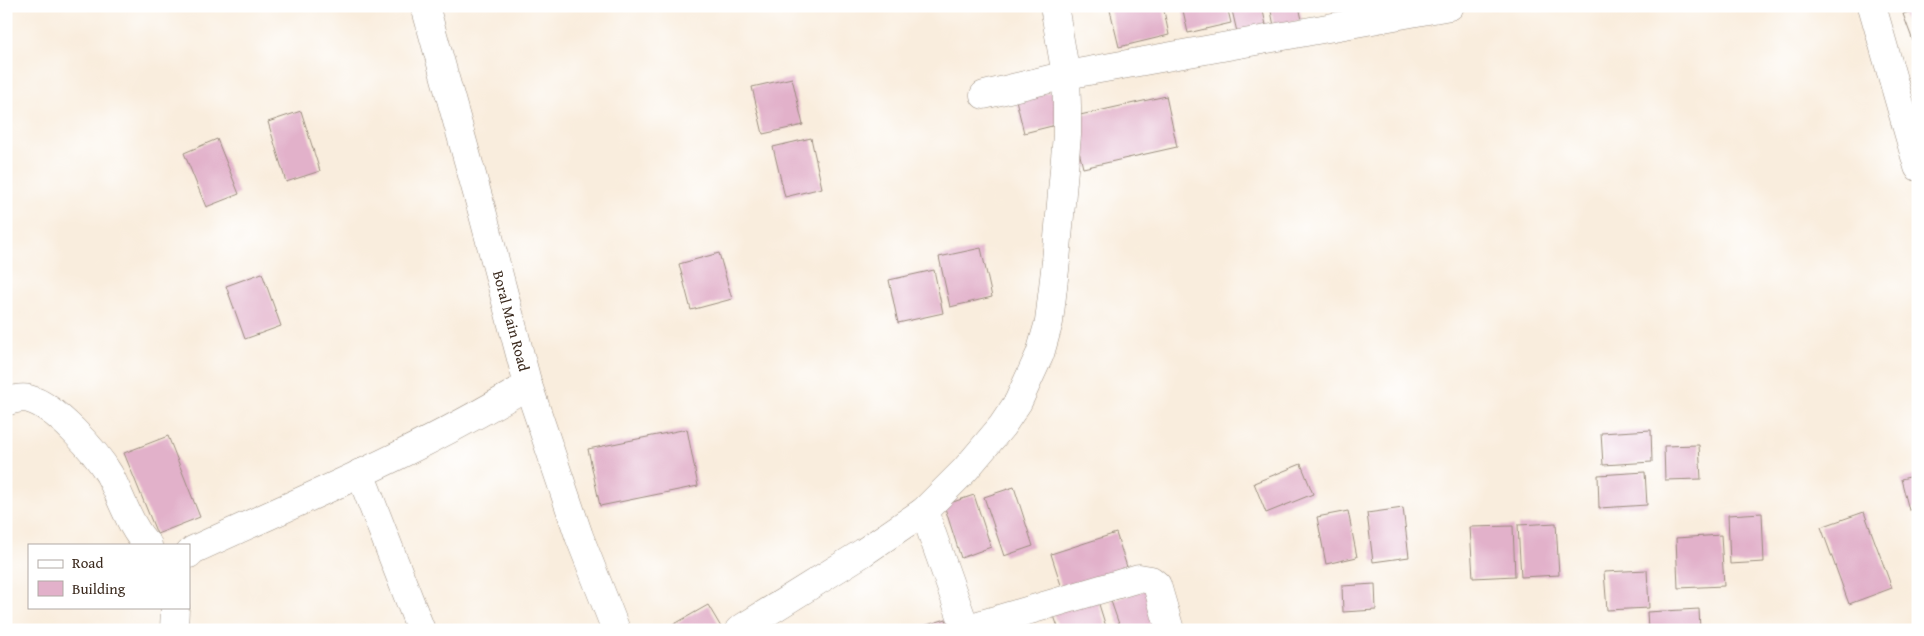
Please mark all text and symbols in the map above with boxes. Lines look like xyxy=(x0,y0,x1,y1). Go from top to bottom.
street label: Boral Main Road xyxy=(488,268,535,374)
legend xyxy=(28,544,190,608)
text: Road xyxy=(72,552,103,573)
text: Building xyxy=(72,578,126,599)

